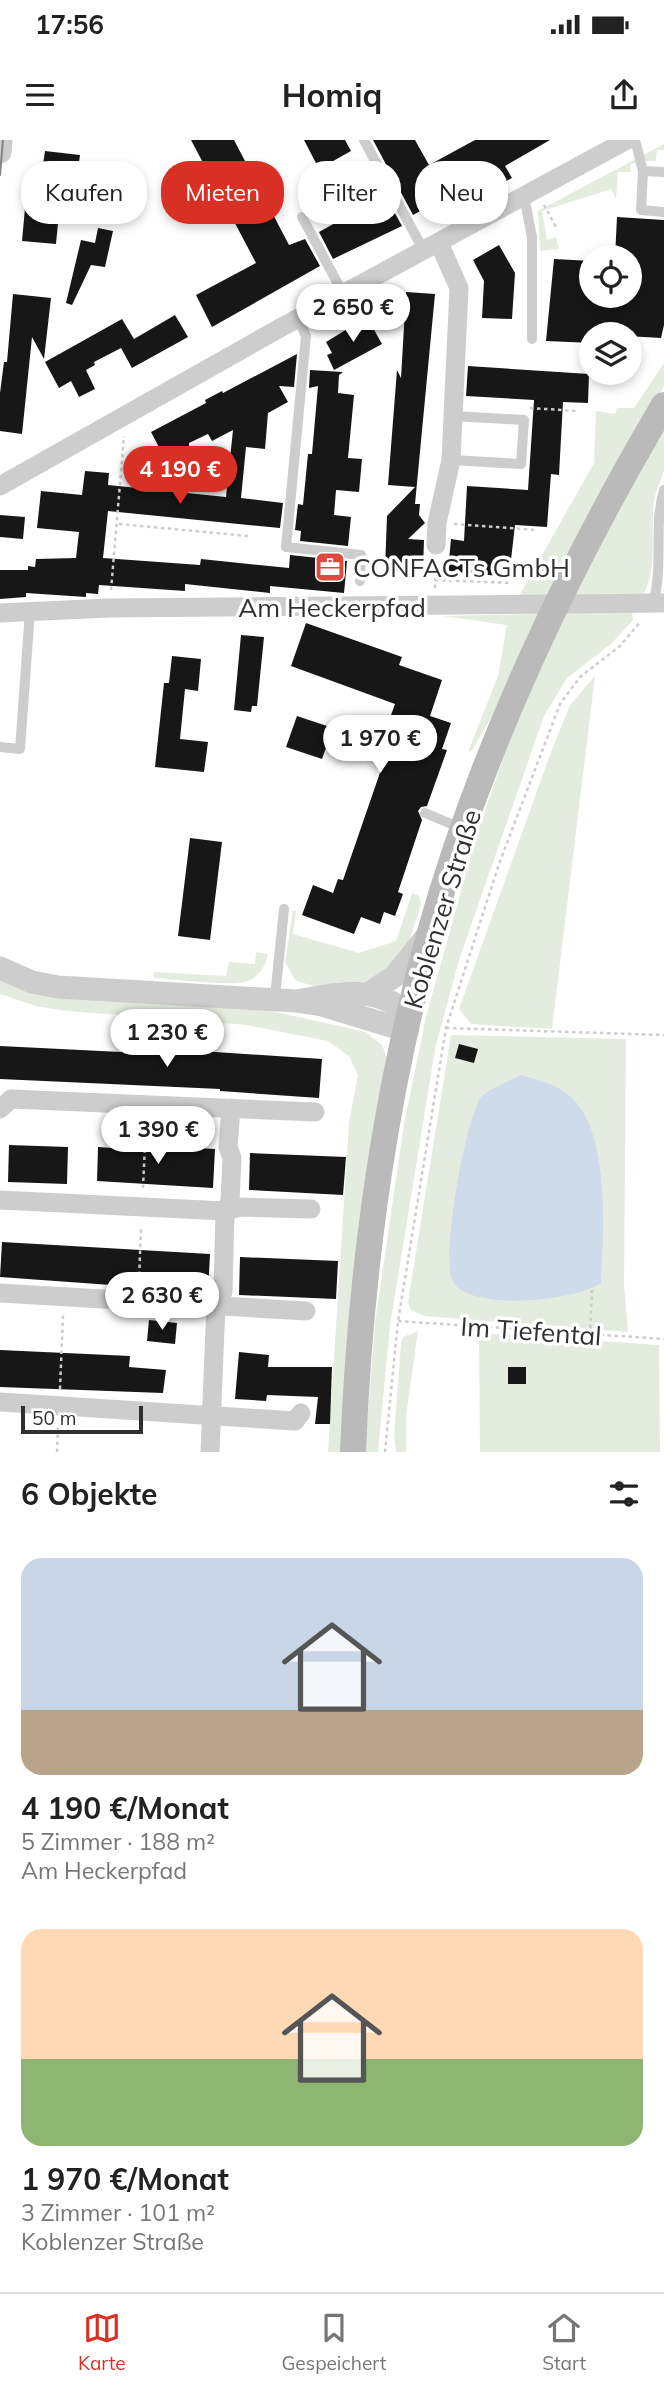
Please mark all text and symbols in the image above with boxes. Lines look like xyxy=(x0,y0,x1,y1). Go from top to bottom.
text: 17:56 xyxy=(35,8,104,41)
text: Homiq xyxy=(282,75,382,115)
icon: menu xyxy=(21,76,59,114)
icon: share xyxy=(605,76,643,114)
chip: Kaufen xyxy=(21,161,147,224)
chip: Mieten xyxy=(161,161,284,224)
chip: Filter xyxy=(298,161,401,224)
chip: Neu xyxy=(415,161,508,224)
map controls xyxy=(579,245,642,385)
button: locate xyxy=(579,245,642,308)
pin: 2 650 € xyxy=(288,284,418,344)
text: 2 650 € xyxy=(312,292,394,321)
button: layers xyxy=(579,322,642,385)
pin: 4 190 € xyxy=(115,446,245,506)
text: 4 190 € xyxy=(139,454,221,483)
office icon: CONFACTs GmbH xyxy=(313,550,347,584)
place label: CONFACTs GmbH xyxy=(353,551,570,584)
street label: Am Heckerpfad xyxy=(238,591,426,624)
pin: 1 970 € xyxy=(315,716,445,775)
text: 1 970 € xyxy=(339,723,421,752)
street label: Koblenzer Straße xyxy=(396,805,488,1013)
pin: 1 230 € xyxy=(102,1010,232,1069)
text: 1 230 € xyxy=(126,1017,208,1046)
pin: 1 390 € xyxy=(93,1107,223,1166)
text: 1 390 € xyxy=(117,1114,199,1143)
pin: 2 630 € xyxy=(97,1272,227,1332)
text: 2 630 € xyxy=(121,1280,203,1309)
street label: Im Tiefental xyxy=(459,1310,603,1352)
scale bar xyxy=(21,1403,144,1435)
text: 50 m xyxy=(32,1406,76,1430)
text: 6 Objekte xyxy=(21,1475,157,1513)
icon: filters xyxy=(605,1475,643,1513)
icon: home xyxy=(269,1604,395,1730)
text: 4 190 €/Monat xyxy=(21,1789,229,1827)
text: 5 Zimmer · 188 m² xyxy=(21,1827,215,1856)
text: Am Heckerpfad xyxy=(21,1856,187,1885)
icon: home xyxy=(269,1975,395,2101)
text: 1 970 €/Monat xyxy=(21,2160,229,2198)
text: 3 Zimmer · 101 m² xyxy=(21,2198,215,2227)
text: Koblenzer Straße xyxy=(21,2227,204,2256)
tab: Karte xyxy=(78,2309,126,2375)
tab: Gespeichert xyxy=(281,2309,386,2375)
tab: Start xyxy=(542,2309,586,2375)

